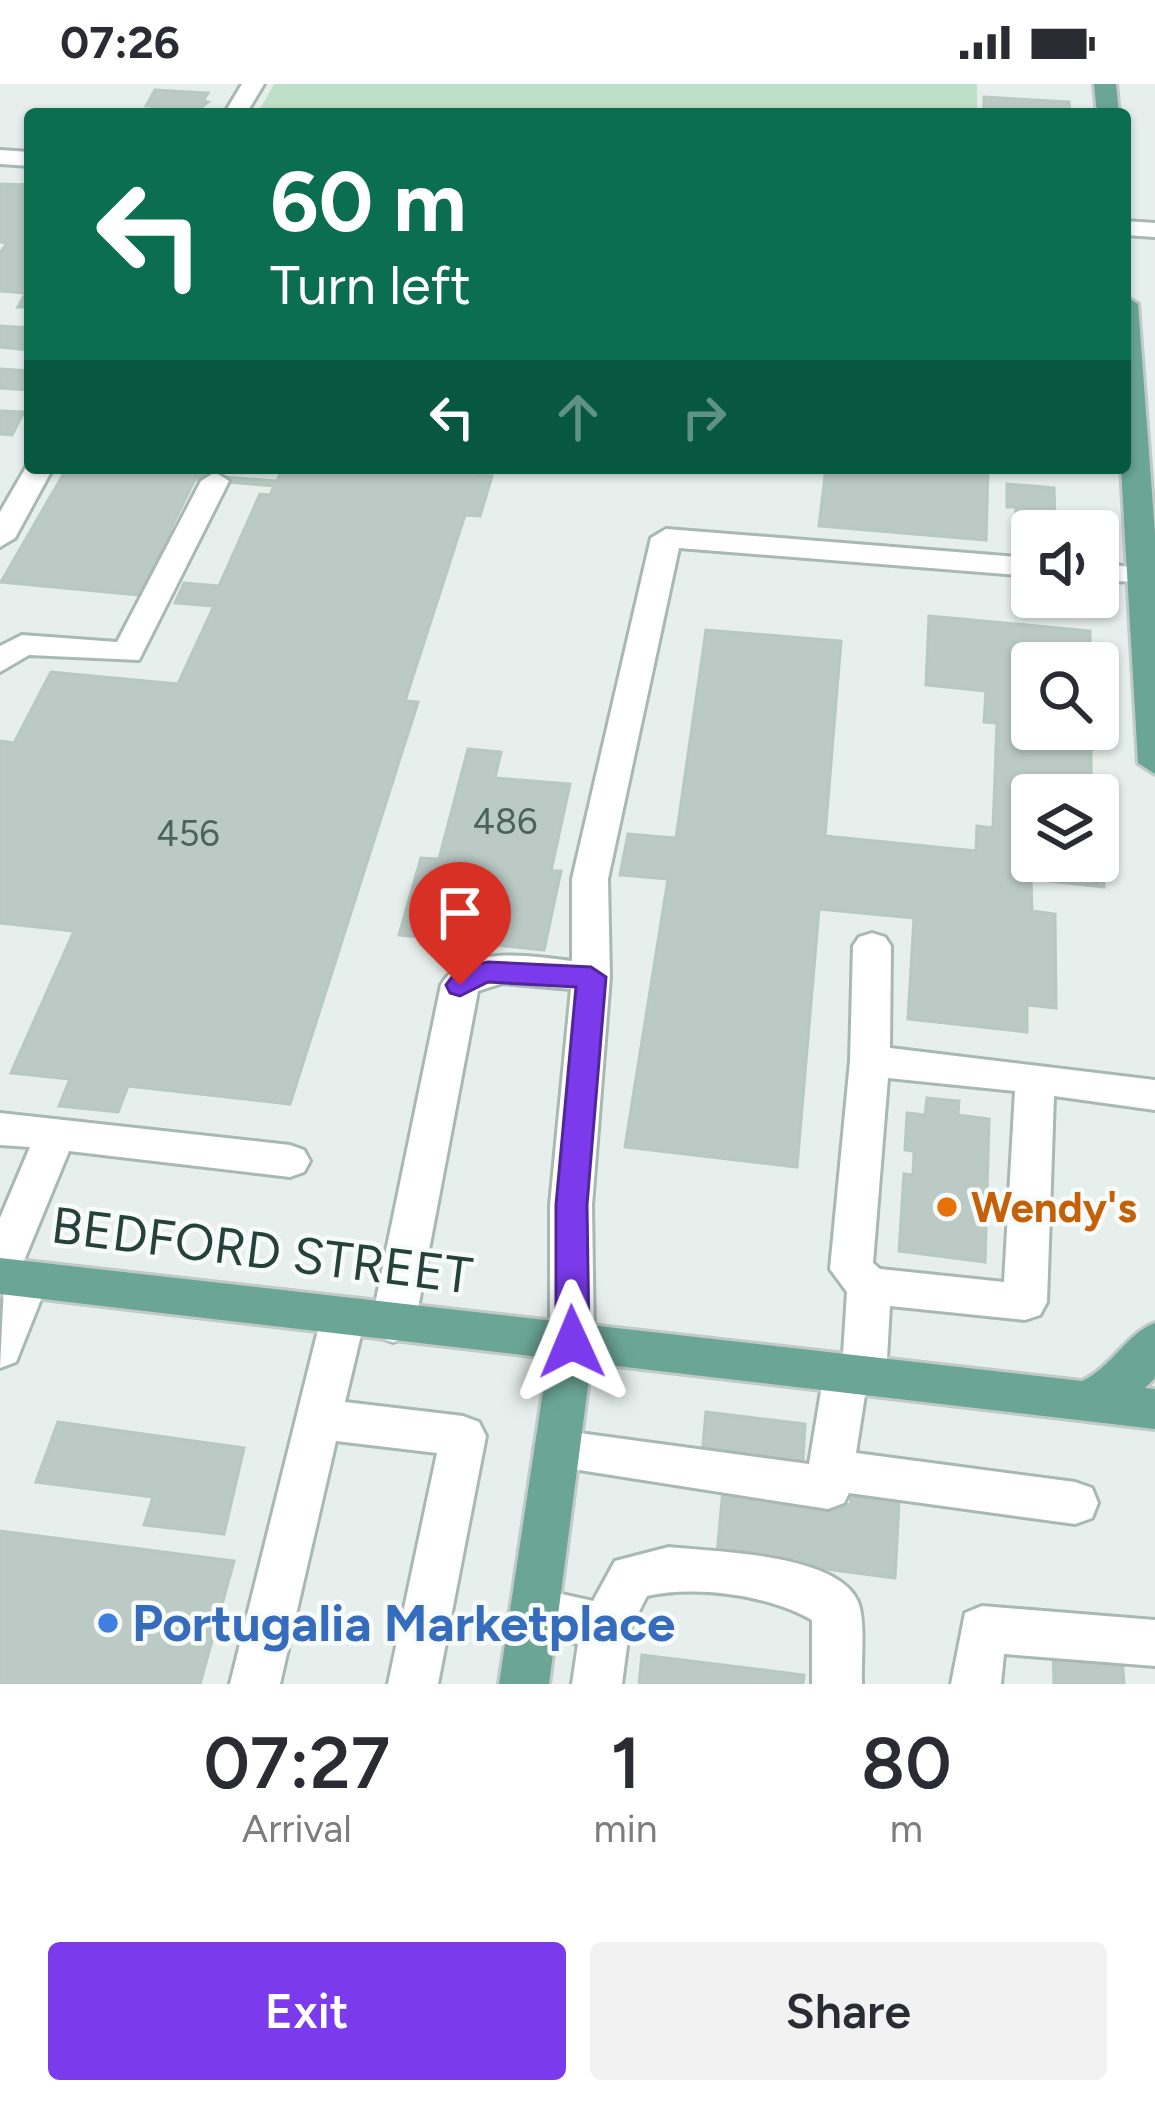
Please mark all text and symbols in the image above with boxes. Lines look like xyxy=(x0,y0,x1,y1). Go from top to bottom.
text: 07:26 xyxy=(60,15,180,69)
text: 60 m xyxy=(270,151,466,252)
icon: left xyxy=(72,156,228,312)
text: Turn left xyxy=(270,253,471,318)
icon: left xyxy=(419,384,485,450)
icon: ahead xyxy=(545,384,611,450)
icon: right xyxy=(671,384,737,450)
map controls xyxy=(1011,510,1119,882)
button: sound xyxy=(1011,510,1119,618)
button: search xyxy=(1011,642,1119,750)
button: layers xyxy=(1011,774,1119,882)
house number: 486 xyxy=(473,800,537,843)
house number: 456 xyxy=(156,812,220,855)
pin xyxy=(409,862,511,985)
icon: arrive xyxy=(427,880,493,946)
place label: Wendy's xyxy=(971,1182,1137,1233)
street label: BEDFORD STREET xyxy=(48,1194,476,1307)
marker: Wendy's xyxy=(934,1194,960,1220)
position arrow xyxy=(509,1279,635,1405)
place label: Portugalia Marketplace xyxy=(132,1593,675,1654)
marker: Portugalia Marketplace xyxy=(95,1610,121,1636)
text: 07:27 xyxy=(203,1720,390,1806)
text: 1 xyxy=(611,1720,641,1806)
text: 80 xyxy=(861,1720,952,1806)
text: Arrival xyxy=(242,1805,352,1852)
text: min xyxy=(594,1805,658,1852)
text: m xyxy=(890,1805,923,1852)
button: Exit xyxy=(48,1942,566,2080)
button: Share xyxy=(590,1942,1107,2080)

